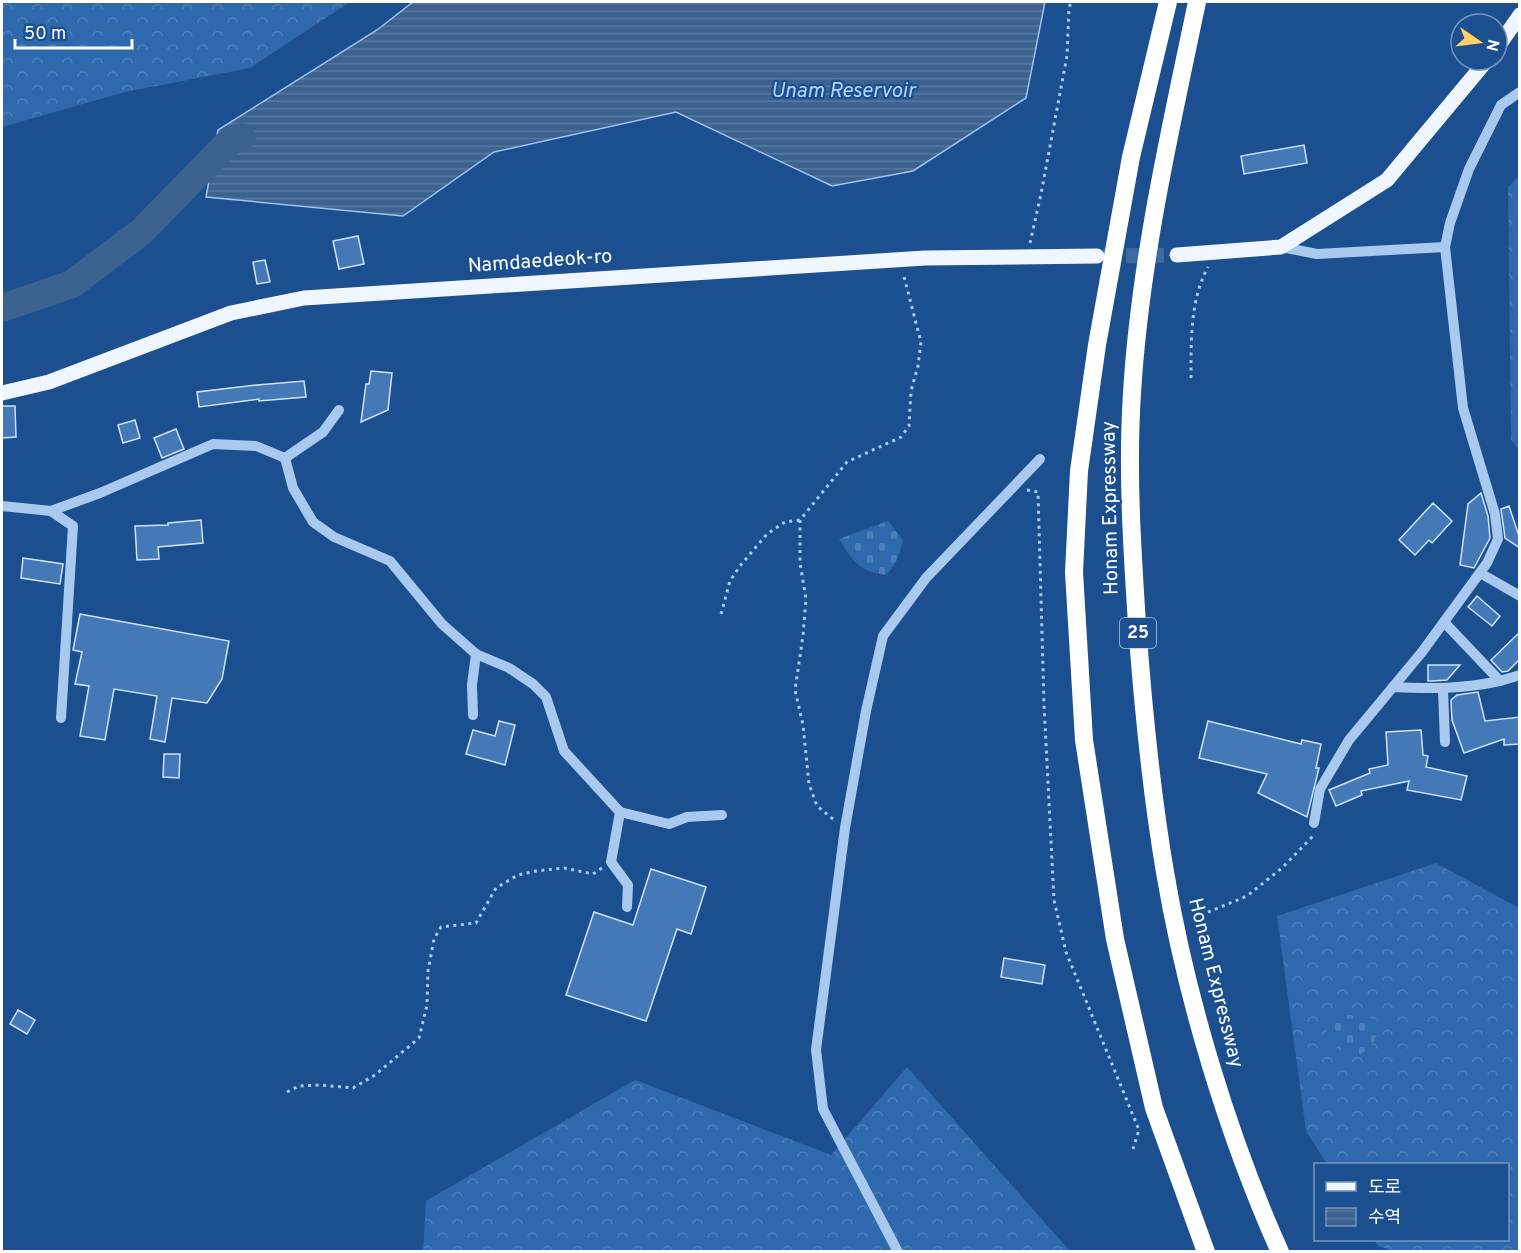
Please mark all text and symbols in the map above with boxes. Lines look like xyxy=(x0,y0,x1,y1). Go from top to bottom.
scale bar xyxy=(15,12,132,50)
north arrow xyxy=(1449,12,1509,72)
text: 50 m xyxy=(24,23,66,46)
text: N xyxy=(1481,37,1503,53)
water label: Unam Reservoir xyxy=(771,78,917,105)
street label: Namdaedeok-ro xyxy=(467,244,613,280)
street label: Honam Expressway xyxy=(1096,421,1126,595)
road number: 25 xyxy=(1120,618,1156,648)
street label: Honam Expressway xyxy=(1181,895,1249,1071)
legend xyxy=(1314,1163,1509,1241)
text: 도로 xyxy=(1368,1177,1401,1200)
text: 수역 xyxy=(1368,1207,1401,1230)

